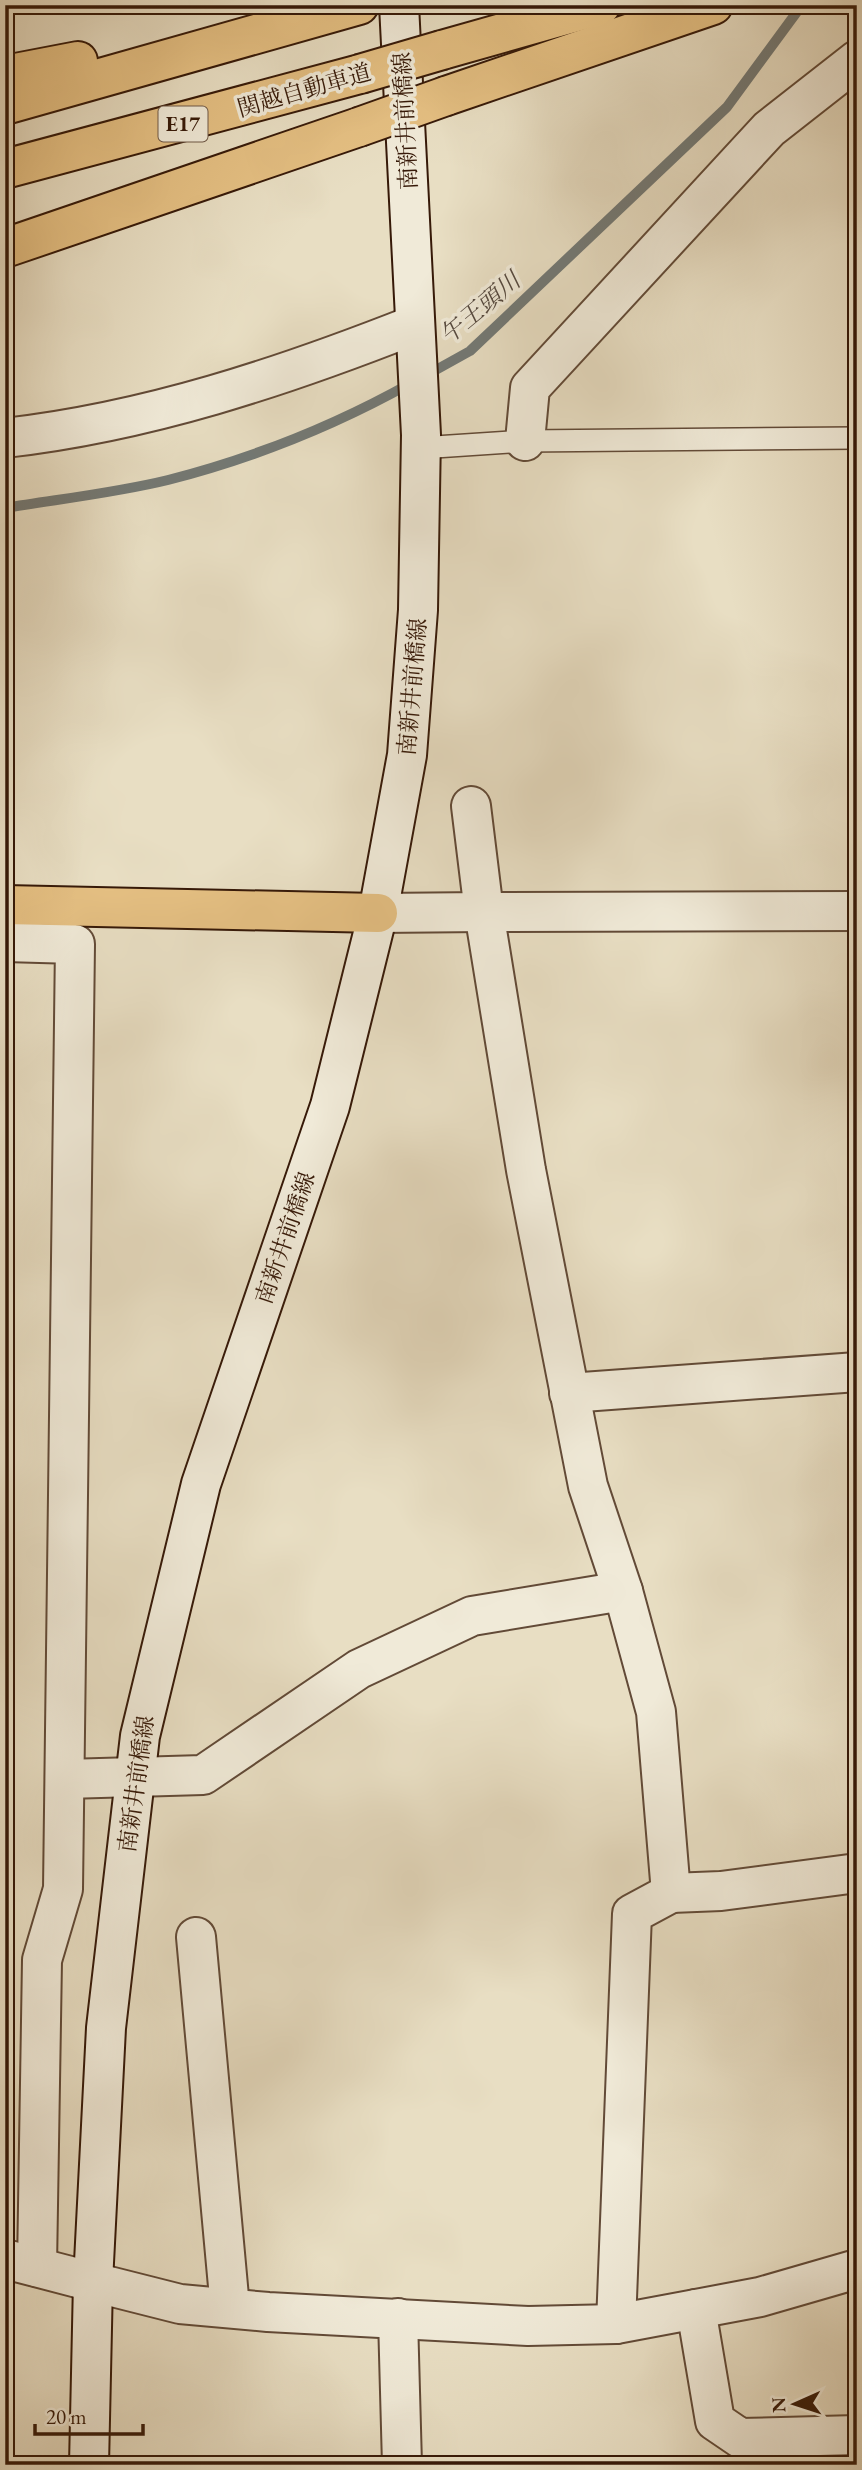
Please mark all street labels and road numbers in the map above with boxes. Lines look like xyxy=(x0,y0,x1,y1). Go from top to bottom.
street label: 南新井前橋線 xyxy=(386,51,424,191)
street label: 関越自動車道 xyxy=(234,57,374,123)
road number: E17 xyxy=(158,106,208,142)
street label: 南新井前橋線 xyxy=(391,617,433,757)
street label: 南新井前橋線 xyxy=(248,1168,322,1308)
street label: 南新井前橋線 xyxy=(112,1714,160,1854)

